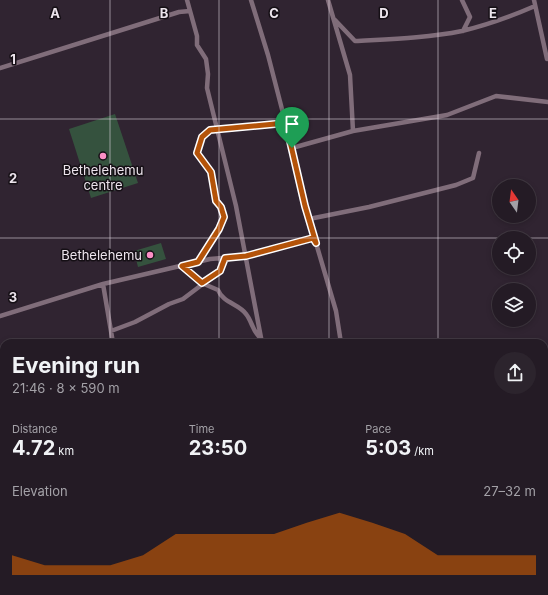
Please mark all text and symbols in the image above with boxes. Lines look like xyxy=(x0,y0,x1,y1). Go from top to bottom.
text: A xyxy=(50,5,60,21)
text: B xyxy=(160,5,169,21)
text: C xyxy=(269,5,279,21)
text: D xyxy=(379,5,389,21)
text: E xyxy=(489,5,497,21)
text: 1 xyxy=(10,51,16,67)
pin xyxy=(275,107,309,148)
icon: arrive xyxy=(281,113,303,135)
marker: Bethelehemu centre xyxy=(98,151,108,161)
place label: Bethelehemu centre xyxy=(63,162,143,193)
text: 2 xyxy=(9,170,17,186)
north arrow xyxy=(492,179,536,223)
map controls xyxy=(492,179,536,327)
button: locate xyxy=(492,231,536,275)
place label: Bethelehemu xyxy=(61,247,142,263)
marker: Bethelehemu xyxy=(145,250,155,260)
button: layers xyxy=(492,283,536,327)
text: 3 xyxy=(9,289,17,305)
text: Evening run xyxy=(12,352,140,378)
button: share xyxy=(494,352,536,394)
text: 21:46 · 8 × 590 m xyxy=(12,380,120,396)
text: Distance xyxy=(12,422,57,436)
text: Time xyxy=(189,422,214,436)
text: Pace xyxy=(365,422,391,436)
text: 4.72 xyxy=(12,436,55,460)
text: 23:50 xyxy=(189,436,247,460)
text: 5:03 xyxy=(365,436,411,460)
text: km xyxy=(55,444,74,458)
text: /km xyxy=(411,444,434,458)
text: Elevation xyxy=(12,483,68,499)
text: 27–32 m xyxy=(483,483,536,499)

